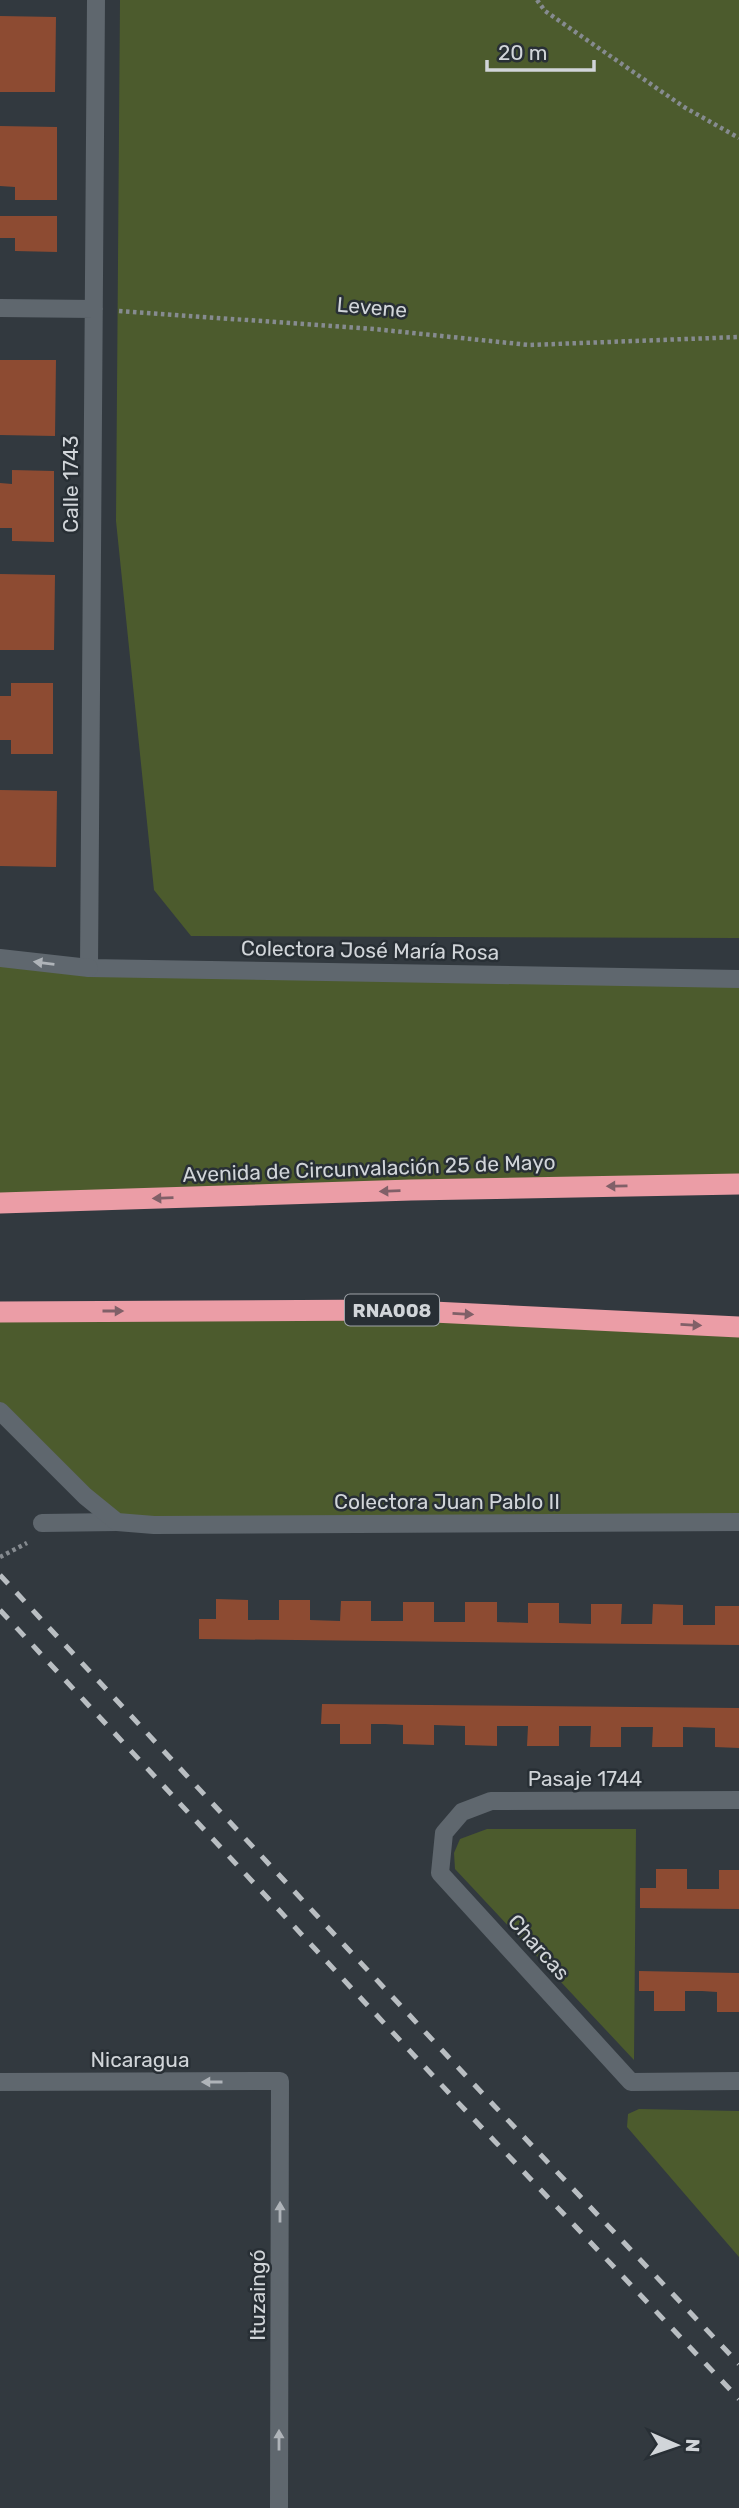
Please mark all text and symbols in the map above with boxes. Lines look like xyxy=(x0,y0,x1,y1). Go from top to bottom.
scale bar xyxy=(487,28,594,72)
text: 20 m xyxy=(498,40,547,65)
street label: Levene xyxy=(336,291,408,323)
street label: Calle 1743 xyxy=(58,435,83,533)
street label: Colectora José María Rosa xyxy=(241,935,499,965)
one-way arrow xyxy=(33,958,55,969)
street label: Avenida de Circunvalación 25 de Mayo xyxy=(182,1149,556,1187)
one-way arrow xyxy=(606,1180,628,1191)
one-way arrow xyxy=(379,1185,401,1196)
one-way arrow xyxy=(151,1192,173,1204)
road number: RNA008 xyxy=(345,1294,439,1326)
one-way arrow xyxy=(103,1305,125,1317)
one-way arrow xyxy=(453,1308,475,1319)
one-way arrow xyxy=(680,1319,702,1330)
street label: Colectora Juan Pablo II xyxy=(334,1489,560,1514)
street label: Pasaje 1744 xyxy=(528,1766,642,1791)
street label: Charcas xyxy=(503,1909,575,1985)
street label: Nicaragua xyxy=(90,2047,190,2072)
one-way arrow xyxy=(201,2076,223,2088)
one-way arrow xyxy=(274,2201,286,2223)
street label: Ituzaingó xyxy=(245,2249,270,2341)
north arrow xyxy=(641,2410,711,2480)
one-way arrow xyxy=(273,2429,285,2451)
text: N xyxy=(681,2438,704,2453)

